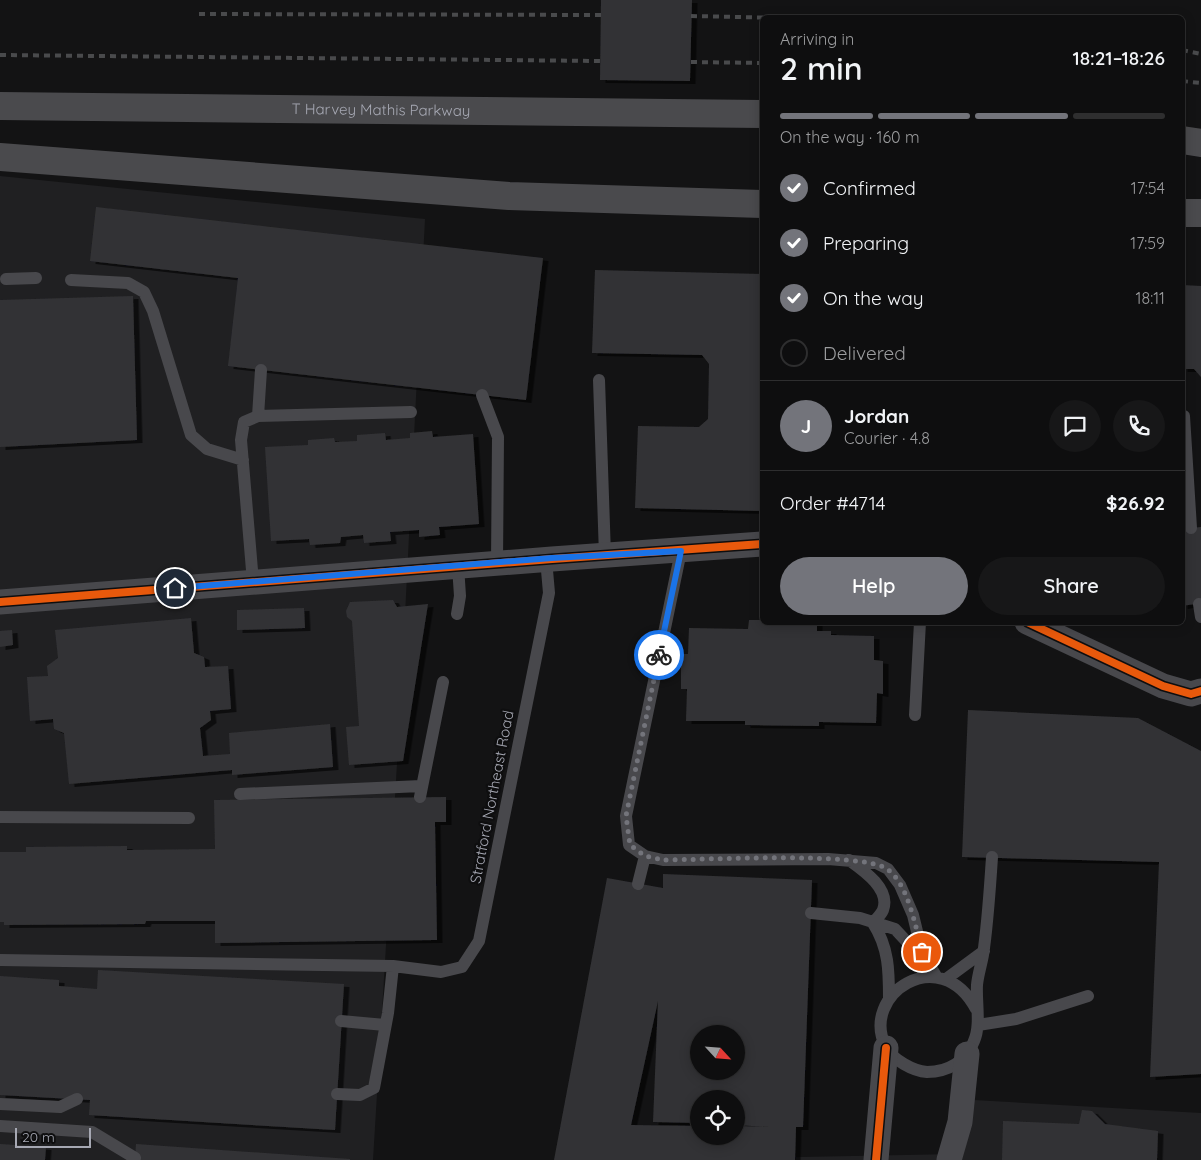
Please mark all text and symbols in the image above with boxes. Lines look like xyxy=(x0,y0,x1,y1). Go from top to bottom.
text: Arriving in xyxy=(780,29,854,49)
text: 18:21–18:26 xyxy=(1072,46,1165,70)
text: 2 min xyxy=(780,48,863,88)
street label: T Harvey Mathis Parkway xyxy=(291,99,470,120)
text: On the way · 160 m xyxy=(780,127,920,147)
icon: check xyxy=(780,174,808,202)
text: Confirmed xyxy=(823,176,916,200)
text: 17:54 xyxy=(1131,178,1165,198)
icon: check xyxy=(780,229,808,257)
text: Preparing xyxy=(823,231,909,255)
text: 17:59 xyxy=(1130,233,1165,253)
icon: check xyxy=(780,284,808,312)
text: On the way xyxy=(823,286,924,310)
text: 18:11 xyxy=(1136,288,1165,308)
text: Delivered xyxy=(823,341,906,365)
button: chat xyxy=(1049,400,1101,452)
button: phone xyxy=(1113,400,1165,452)
text: Jordan xyxy=(844,404,909,428)
text: J xyxy=(801,414,811,438)
text: Courier · 4.8 xyxy=(844,428,930,448)
text: Order #4714 xyxy=(780,491,885,515)
text: $26.92 xyxy=(1106,491,1165,515)
button: Help xyxy=(780,557,968,615)
button: Share xyxy=(978,557,1165,615)
pin xyxy=(154,567,196,609)
icon: home xyxy=(161,574,189,602)
courier xyxy=(634,630,684,680)
icon: bike xyxy=(645,641,673,669)
street label: Stratford Northeast Road xyxy=(465,709,518,885)
pin xyxy=(901,931,943,973)
icon: bag xyxy=(908,938,936,966)
north arrow xyxy=(690,1025,745,1080)
map controls xyxy=(690,1025,745,1145)
button: locate xyxy=(690,1090,745,1145)
scale bar xyxy=(15,1125,91,1148)
text: 20 m xyxy=(22,1128,55,1146)

